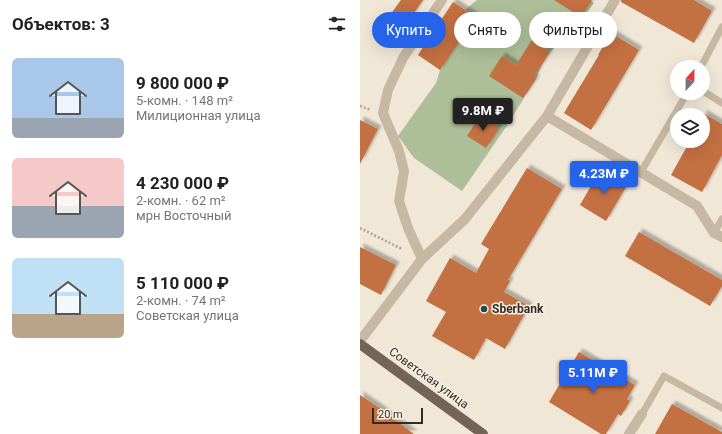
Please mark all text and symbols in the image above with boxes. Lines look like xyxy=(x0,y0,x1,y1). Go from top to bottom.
chip: Купить xyxy=(372,12,446,48)
chip: Снять xyxy=(454,12,521,48)
chip: Фильтры xyxy=(529,12,617,48)
icon: filters xyxy=(326,13,348,35)
text: Объектов: 3 xyxy=(12,14,110,34)
north arrow xyxy=(670,60,710,100)
map controls xyxy=(670,60,710,148)
text: 9 800 000 ₽ xyxy=(136,73,229,93)
icon: home xyxy=(44,74,92,122)
text: 5-комн. · 148 m² xyxy=(136,93,233,108)
pin: 9.8M ₽ xyxy=(450,98,516,132)
text: 9.8M ₽ xyxy=(462,103,504,118)
text: Милиционная улица xyxy=(136,108,261,123)
button: layers xyxy=(670,108,710,148)
pin: 4.23M ₽ xyxy=(567,161,641,195)
text: 4.23M ₽ xyxy=(579,166,629,181)
text: 4 230 000 ₽ xyxy=(136,173,229,193)
icon: home xyxy=(44,174,92,222)
text: 2-комн. · 62 m² xyxy=(136,193,226,208)
text: мрн Восточный xyxy=(136,208,232,223)
text: 5 110 000 ₽ xyxy=(136,273,229,293)
icon: home xyxy=(44,274,92,322)
text: 2-комн. · 74 m² xyxy=(136,293,226,308)
place label: Sberbank xyxy=(492,302,544,316)
marker: Sberbank xyxy=(479,304,489,314)
text: Советская улица xyxy=(136,308,239,323)
street label: Советская улица xyxy=(386,344,472,412)
pin: 5.11M ₽ xyxy=(556,360,630,394)
text: 5.11M ₽ xyxy=(568,365,618,380)
scale bar xyxy=(372,406,423,425)
text: 20 m xyxy=(378,408,403,421)

